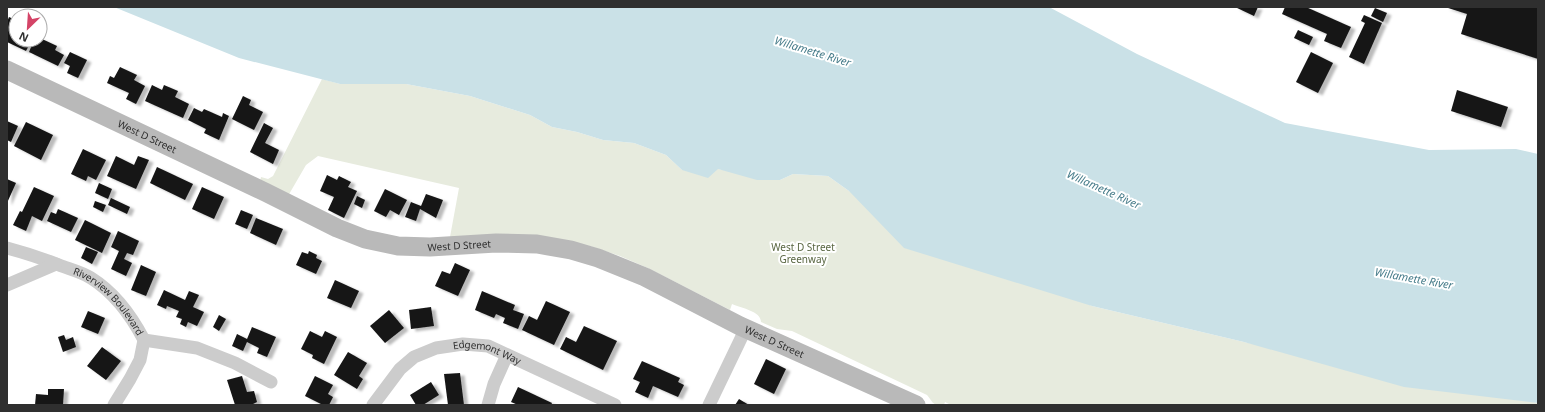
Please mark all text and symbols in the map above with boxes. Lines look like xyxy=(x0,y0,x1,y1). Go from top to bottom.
north arrow xyxy=(8,8,48,48)
text: N xyxy=(16,29,31,46)
water label: Willamette River xyxy=(773,32,854,70)
street label: West D Street xyxy=(115,116,179,156)
water label: Willamette River xyxy=(1065,166,1144,212)
street label: West D Street xyxy=(427,236,492,254)
park label: West D Street Greenway xyxy=(771,240,835,266)
street label: Riverview Boulevard xyxy=(72,264,147,338)
water label: Willamette River xyxy=(1374,264,1455,292)
street label: West D Street xyxy=(743,322,807,361)
street label: Edgemont Way xyxy=(452,337,524,368)

